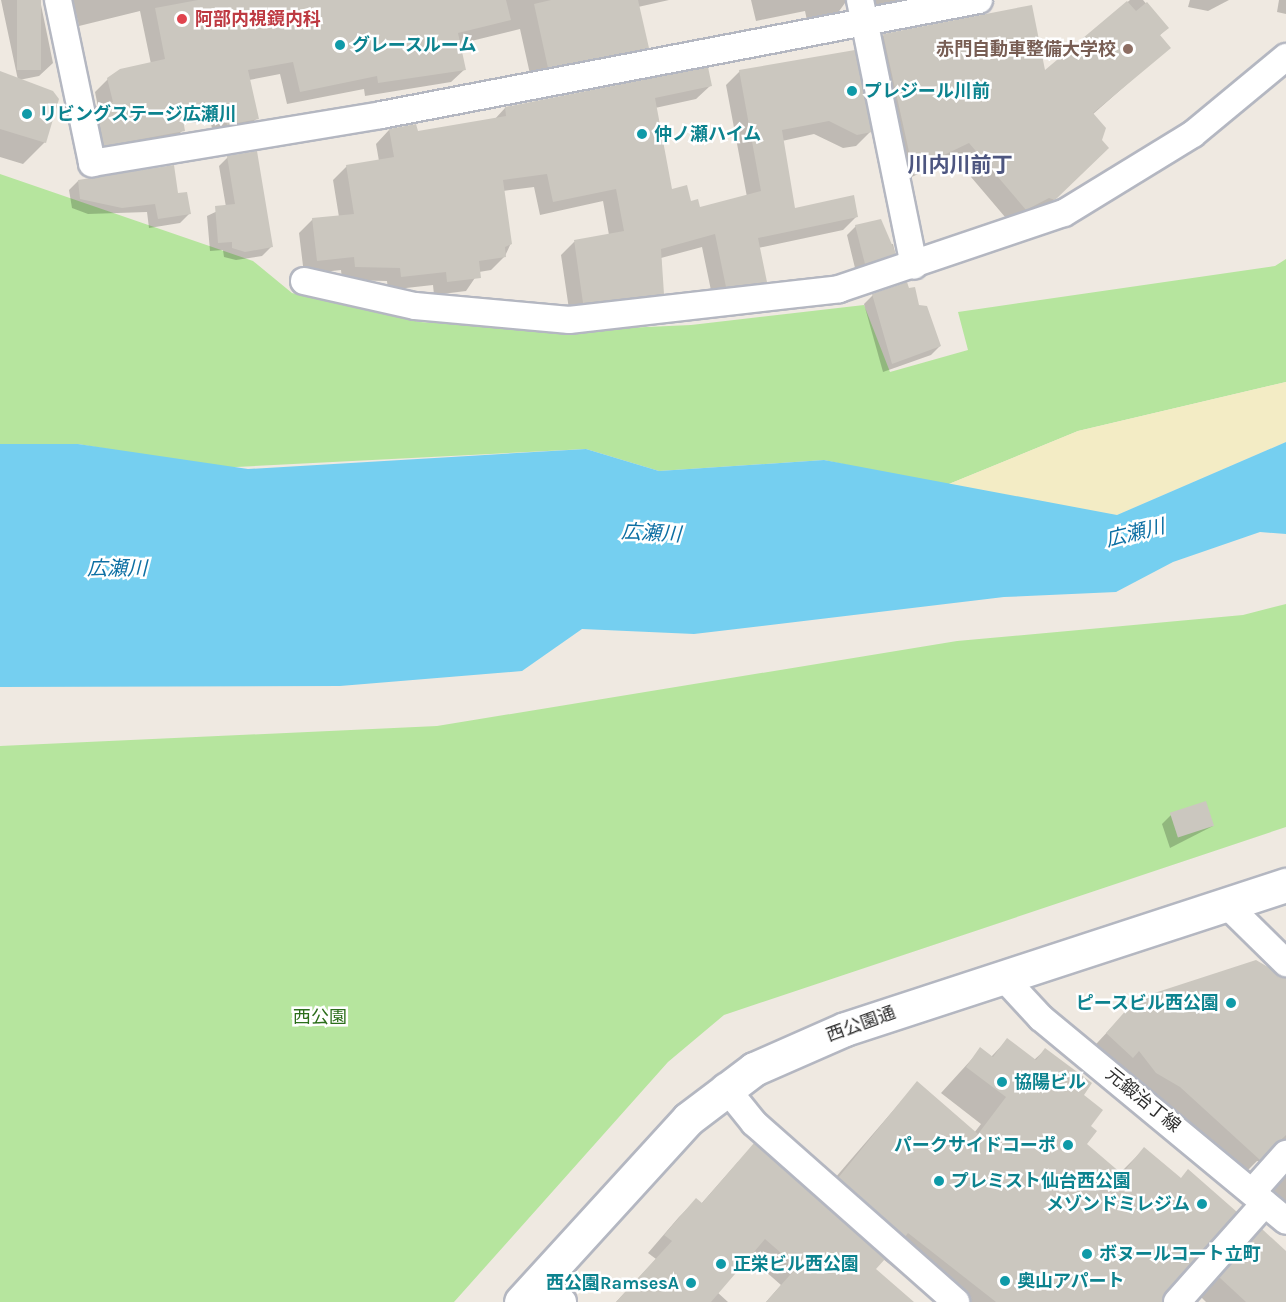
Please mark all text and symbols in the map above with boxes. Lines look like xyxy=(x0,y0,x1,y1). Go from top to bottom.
place label: 阿部内視鏡内科 xyxy=(195,8,321,30)
marker: 阿部内視鏡内科 xyxy=(173,10,191,28)
place label: グレースルーム xyxy=(352,34,478,56)
marker: グレースルーム xyxy=(333,38,347,52)
place label: 赤門自動車整備大学校 xyxy=(936,38,1116,60)
marker: 赤門自動車整備大学校 xyxy=(1121,42,1135,56)
place label: プレジール川前 xyxy=(864,80,990,102)
marker: プレジール川前 xyxy=(845,84,859,98)
place label: リビングステージ広瀬川 xyxy=(39,103,237,125)
marker: リビングステージ広瀬川 xyxy=(20,107,34,121)
place label: 仲ノ瀬ハイム xyxy=(654,123,762,145)
marker: 仲ノ瀬ハイム xyxy=(635,127,649,141)
district label: 川内川前丁 xyxy=(908,152,1012,178)
water label: 広瀬川 xyxy=(1103,514,1167,552)
water label: 広瀬川 xyxy=(620,519,682,547)
water label: 広瀬川 xyxy=(87,556,147,580)
place label: ピースビル西公園 xyxy=(1075,992,1219,1014)
marker: ピースビル西公園 xyxy=(1224,996,1238,1010)
street label: 西公園通 xyxy=(823,1002,899,1046)
park label: 西公園 xyxy=(293,1006,347,1028)
street label: 元鍛治丁線 xyxy=(1101,1063,1185,1137)
place label: 協陽ビル xyxy=(1014,1071,1086,1093)
marker: 協陽ビル xyxy=(995,1075,1009,1089)
place label: パークサイドコーポ xyxy=(894,1134,1056,1156)
marker: パークサイドコーポ xyxy=(1061,1138,1075,1152)
place label: プレミスト仙台西公園 xyxy=(951,1170,1131,1192)
marker: プレミスト仙台西公園 xyxy=(932,1174,946,1188)
place label: メゾンドミレジム xyxy=(1046,1193,1190,1215)
marker: メゾンドミレジム xyxy=(1195,1197,1209,1211)
place label: ボヌールコート立町 xyxy=(1099,1243,1261,1265)
marker: ボヌールコート立町 xyxy=(1080,1247,1094,1261)
place label: 正栄ビル西公園 xyxy=(733,1253,859,1275)
marker: 正栄ビル西公園 xyxy=(714,1257,728,1271)
place label: 奥山アパート xyxy=(1017,1270,1125,1292)
place label: 西公園RamsesA xyxy=(546,1272,679,1294)
marker: 奥山アパート xyxy=(998,1274,1012,1288)
marker: 西公園RamsesA xyxy=(684,1276,698,1290)

